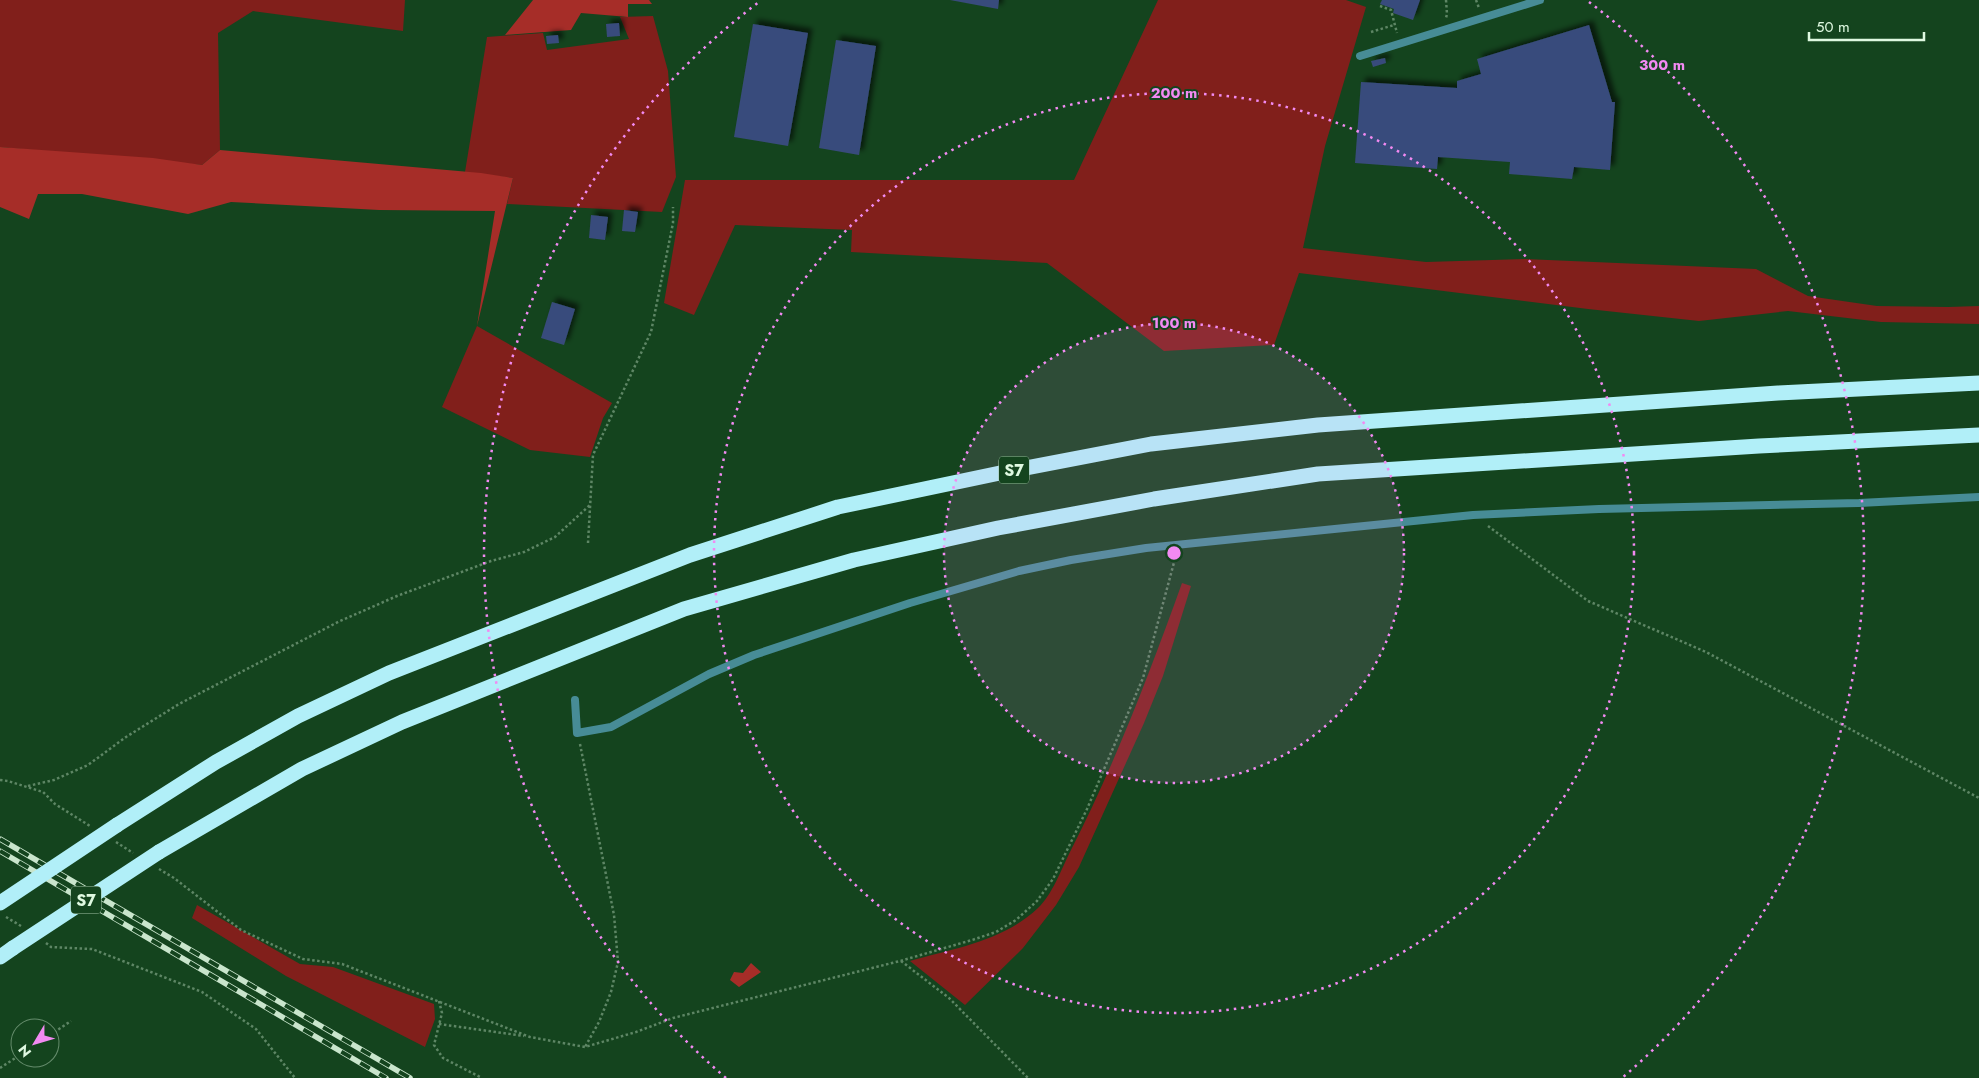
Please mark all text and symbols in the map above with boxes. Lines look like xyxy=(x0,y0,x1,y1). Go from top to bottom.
scale bar xyxy=(1809,10,1924,42)
text: 50 m xyxy=(1816,16,1850,38)
text: 300 m xyxy=(1639,54,1685,76)
text: 200 m xyxy=(1151,82,1197,104)
text: 100 m xyxy=(1152,312,1196,334)
road number: S7 xyxy=(999,456,1029,484)
centre of rings xyxy=(1165,544,1183,562)
road number: S7 xyxy=(71,886,101,914)
north arrow xyxy=(10,1018,60,1068)
text: N xyxy=(13,1040,36,1062)

